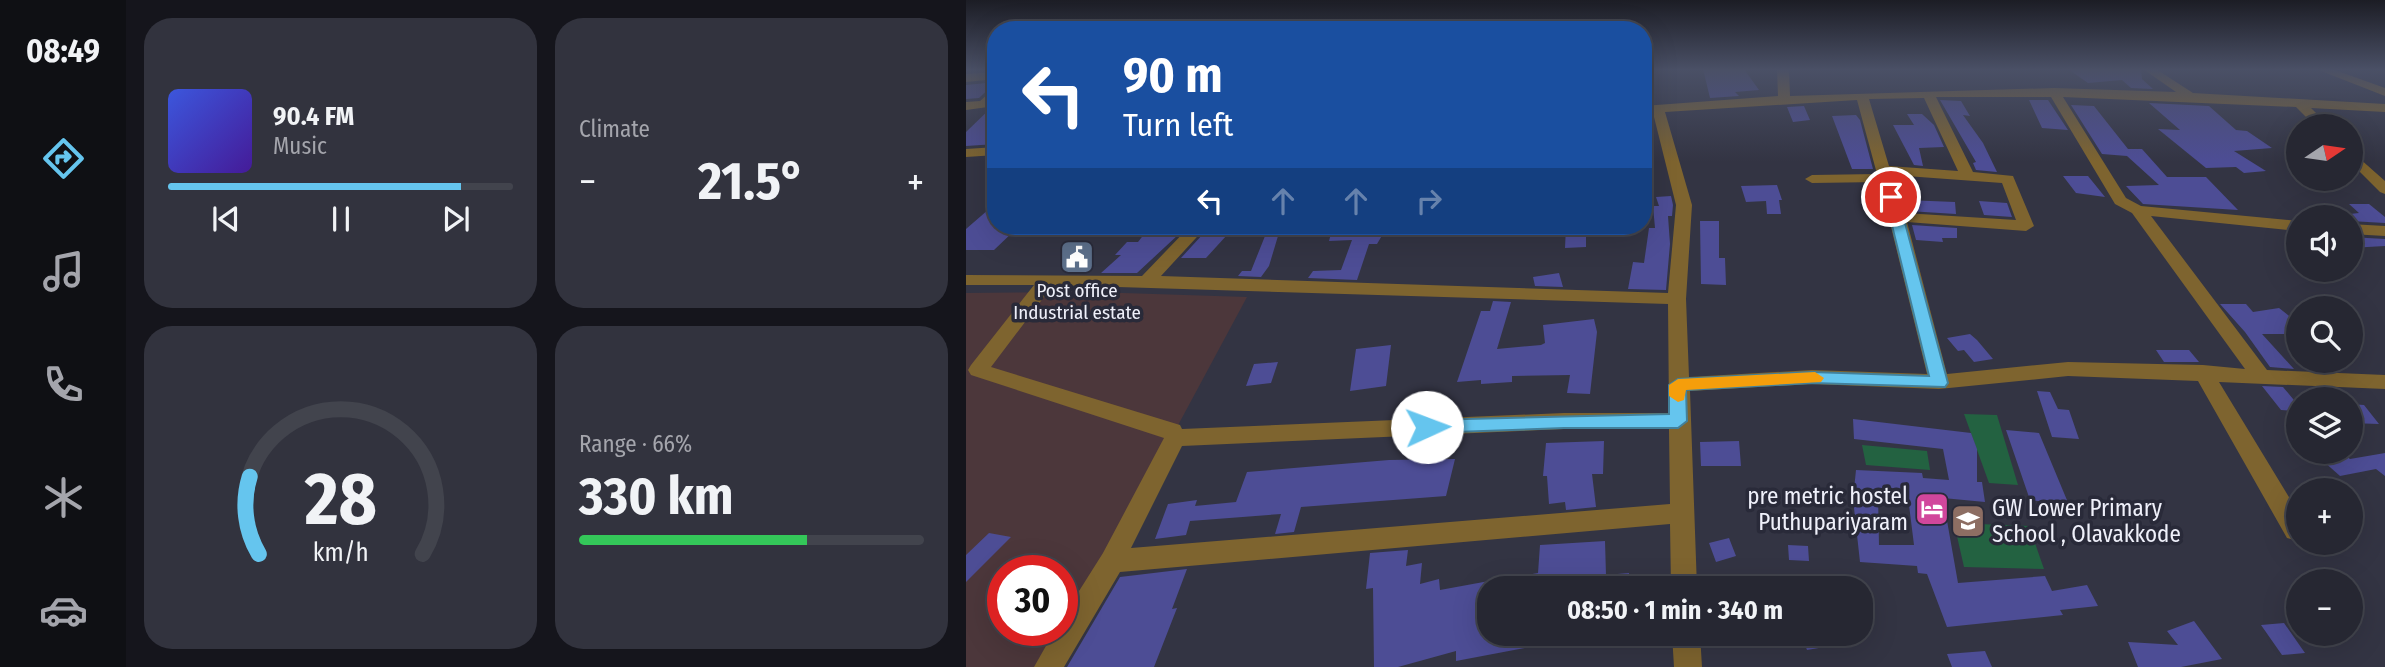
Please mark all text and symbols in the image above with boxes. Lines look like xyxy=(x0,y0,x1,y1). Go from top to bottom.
text: 08:49 xyxy=(26,32,100,70)
text: 90 m xyxy=(1123,46,1223,105)
icon: left xyxy=(1008,49,1099,140)
text: 90.4 FM xyxy=(273,101,354,132)
text: Turn left xyxy=(1123,106,1233,144)
north arrow xyxy=(2286,114,2362,191)
map controls xyxy=(2286,114,2363,646)
text: Climate xyxy=(579,115,650,143)
text: Music xyxy=(273,132,327,160)
icon: directions xyxy=(39,134,88,183)
text: 21.5° xyxy=(698,150,805,213)
text: − xyxy=(579,159,596,205)
text: + xyxy=(907,159,924,205)
pin xyxy=(1861,167,1921,227)
icon: arrive xyxy=(1872,178,1910,216)
icon: left xyxy=(1191,182,1229,220)
icon: ahead xyxy=(1264,182,1302,220)
icon: ahead xyxy=(1337,182,1375,220)
icon: right xyxy=(1410,182,1448,220)
icon: previous xyxy=(207,200,245,238)
icon: pause xyxy=(322,200,360,238)
icon: next xyxy=(437,200,475,238)
button: sound xyxy=(2286,205,2363,282)
public building icon: Post office Industrial estate xyxy=(1058,238,1096,276)
icon: music xyxy=(39,247,88,296)
place label: Post office Industrial estate xyxy=(1013,279,1141,324)
button: search xyxy=(2286,296,2363,373)
icon: phone xyxy=(39,360,88,409)
button: layers xyxy=(2286,387,2363,464)
position arrow xyxy=(1390,390,1464,464)
text: Range · 66% xyxy=(579,430,692,458)
text: 28 xyxy=(303,456,377,543)
text: 330 km xyxy=(579,465,734,528)
icon: climate xyxy=(39,473,88,522)
button: + xyxy=(2286,478,2363,555)
place label: pre metric hostel Puthupariyaram xyxy=(1747,482,1908,536)
hotel icon: pre metric hostel Puthupariyaram xyxy=(1913,490,1951,528)
place label: GW Lower Primary School , Olavakkode xyxy=(1992,494,2181,548)
school or university icon: GW Lower Primary School , Olavakkode xyxy=(1949,502,1987,540)
text: km/h xyxy=(313,537,368,567)
speed limit sign: 30 xyxy=(987,555,1078,646)
button: − xyxy=(2286,569,2363,646)
icon: car xyxy=(39,586,88,635)
text: 08:50 · 1 min · 340 m xyxy=(1567,595,1783,626)

